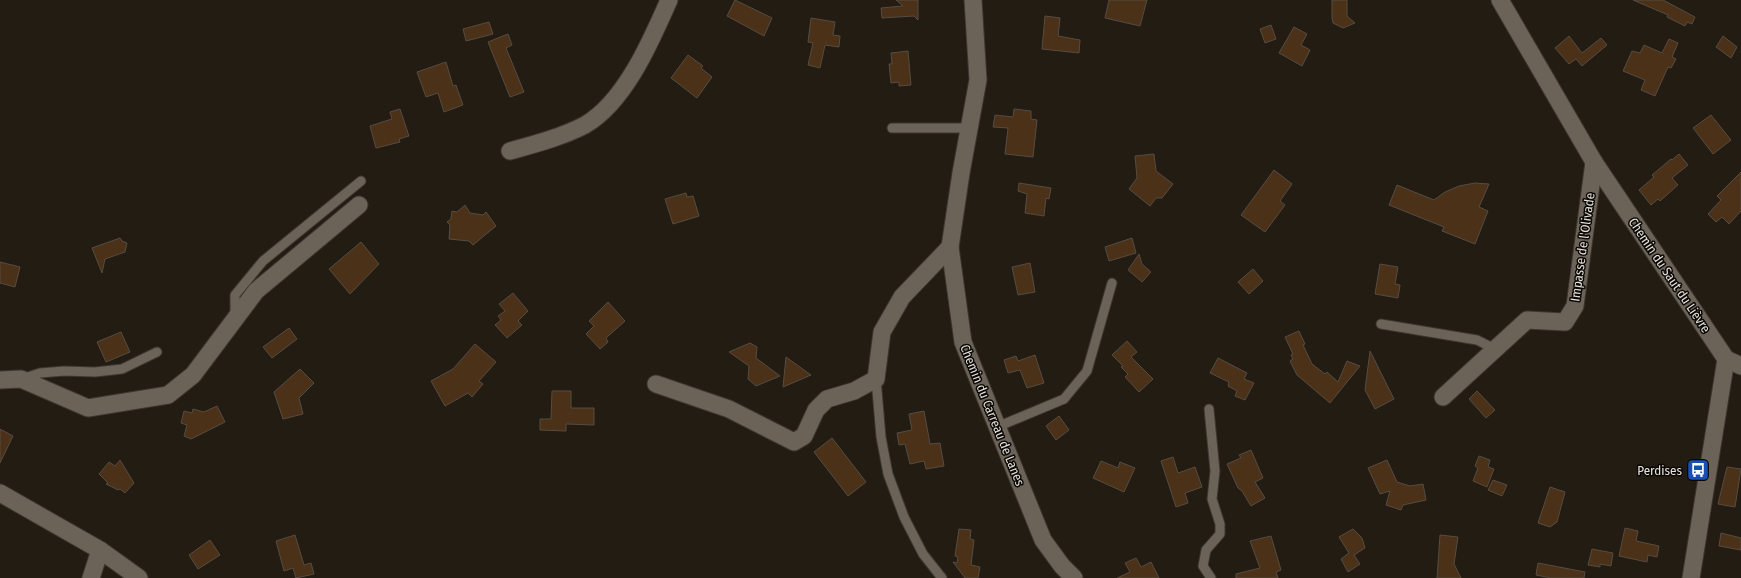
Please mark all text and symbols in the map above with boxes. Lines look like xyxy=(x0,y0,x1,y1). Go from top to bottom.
street label: Impasse de l'Olivade xyxy=(1567,192,1598,302)
street label: Chemin du Saut du Lièvre xyxy=(1626,215,1714,336)
street label: Chemin du Carreau de Lanes xyxy=(957,342,1028,488)
bus stop icon: Perdises xyxy=(1685,457,1711,483)
place label: Perdises xyxy=(1637,463,1682,478)

